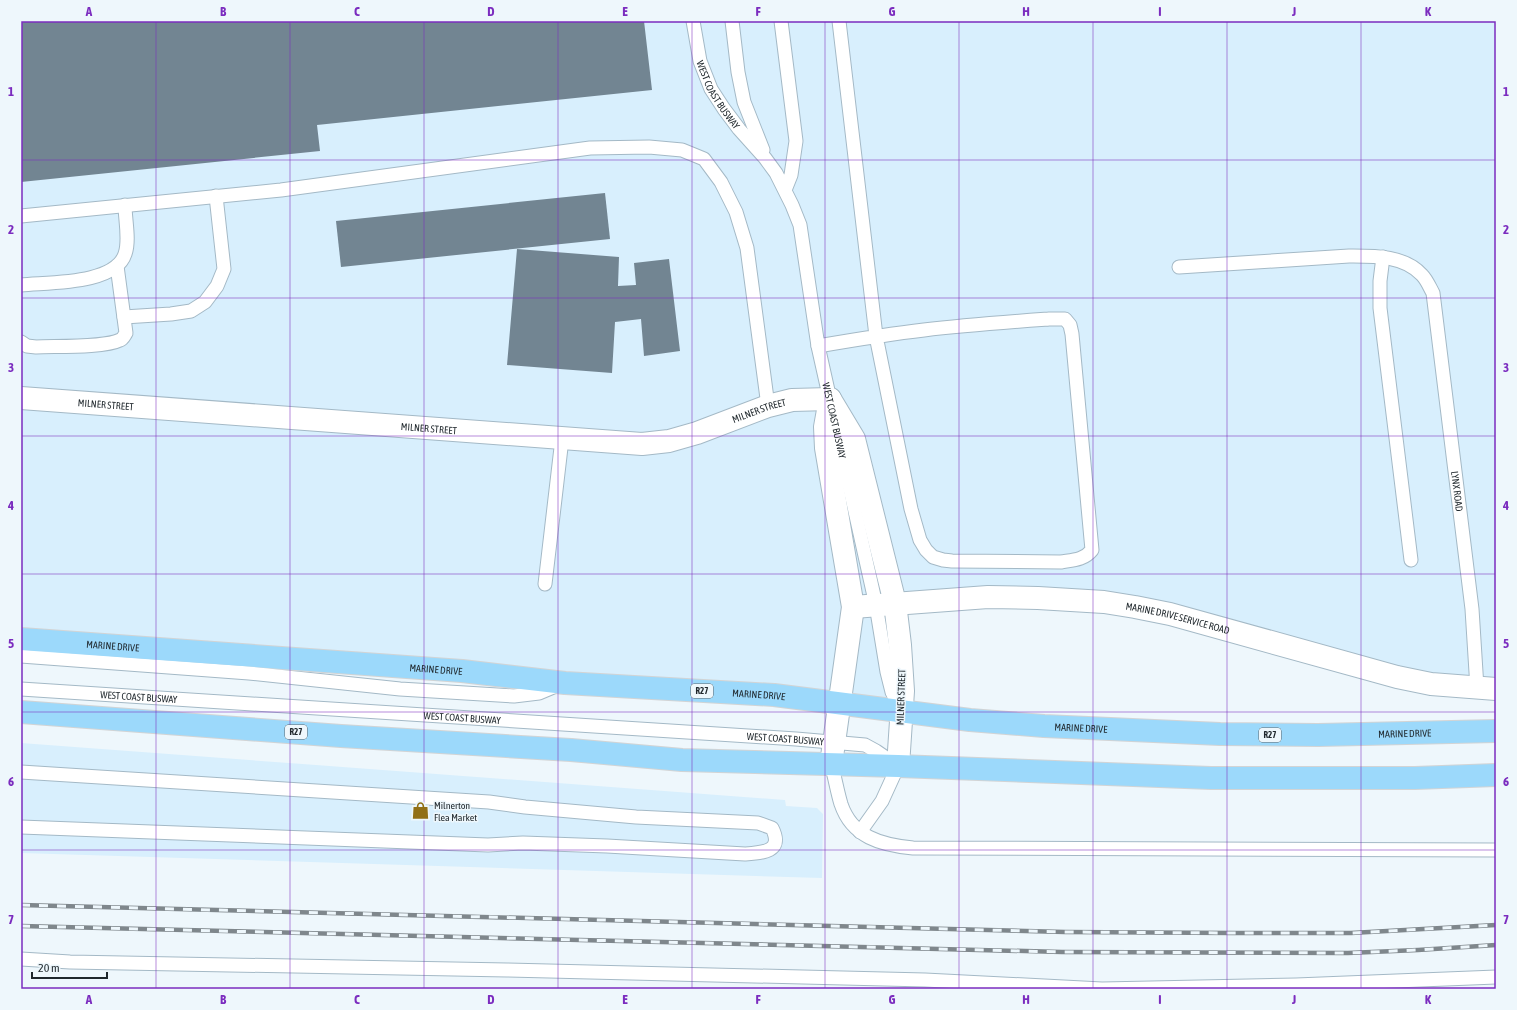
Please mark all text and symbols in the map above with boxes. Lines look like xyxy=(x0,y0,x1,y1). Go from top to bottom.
text: A xyxy=(85,4,93,19)
text: B xyxy=(220,4,227,19)
text: C xyxy=(354,4,360,19)
text: D xyxy=(487,4,495,19)
text: E xyxy=(622,4,628,19)
text: F xyxy=(755,4,761,19)
text: G xyxy=(889,4,896,19)
text: H xyxy=(1022,4,1030,19)
text: I xyxy=(1158,4,1162,19)
text: J xyxy=(1291,4,1296,19)
text: K xyxy=(1425,4,1432,19)
street label: WEST COAST BUSWAY xyxy=(695,59,743,131)
text: 1 xyxy=(8,84,14,99)
text: 1 xyxy=(1503,84,1509,99)
text: 2 xyxy=(8,222,14,237)
text: 2 xyxy=(1503,222,1509,237)
text: 3 xyxy=(8,360,14,375)
text: 3 xyxy=(1503,360,1509,375)
street label: WEST COAST BUSWAY xyxy=(821,381,849,460)
street label: MILNER STREET xyxy=(730,396,788,425)
street label: MILNER STREET xyxy=(77,397,135,412)
street label: MILNER STREET xyxy=(400,421,458,436)
street label: LYNX ROAD xyxy=(1450,470,1465,512)
text: 4 xyxy=(7,498,14,513)
text: 4 xyxy=(1502,498,1509,513)
street label: MARINE DRIVE SERVICE ROAD xyxy=(1125,600,1231,636)
text: 5 xyxy=(8,636,14,651)
text: 5 xyxy=(1503,636,1509,651)
street label: MARINE DRIVE xyxy=(86,638,140,653)
street label: MARINE DRIVE xyxy=(409,662,464,677)
street label: MILNER STREET xyxy=(895,668,907,725)
road number: R27 xyxy=(691,684,713,698)
street label: MARINE DRIVE xyxy=(732,687,787,702)
street label: WEST COAST BUSWAY xyxy=(100,689,178,705)
street label: WEST COAST BUSWAY xyxy=(423,709,502,725)
street label: MARINE DRIVE xyxy=(1054,721,1108,734)
road number: R27 xyxy=(285,725,307,739)
street label: MARINE DRIVE xyxy=(1378,727,1432,739)
road number: R27 xyxy=(1259,728,1281,742)
street label: WEST COAST BUSWAY xyxy=(746,730,825,747)
text: 6 xyxy=(8,774,14,789)
text: 6 xyxy=(1503,774,1509,789)
place label: Milnerton Flea Market xyxy=(434,800,477,823)
shop icon: Milnerton Flea Market xyxy=(411,801,431,821)
text: 7 xyxy=(8,912,14,927)
text: 7 xyxy=(1503,912,1509,927)
scale bar xyxy=(32,954,107,980)
text: 20 m xyxy=(38,961,60,975)
text: A xyxy=(85,992,93,1007)
text: B xyxy=(220,992,227,1007)
text: C xyxy=(354,992,360,1007)
text: D xyxy=(487,992,495,1007)
text: E xyxy=(622,992,628,1007)
text: F xyxy=(755,992,761,1007)
text: G xyxy=(889,992,896,1007)
text: H xyxy=(1022,992,1030,1007)
text: I xyxy=(1158,992,1162,1007)
text: J xyxy=(1291,992,1296,1007)
text: K xyxy=(1425,992,1432,1007)

